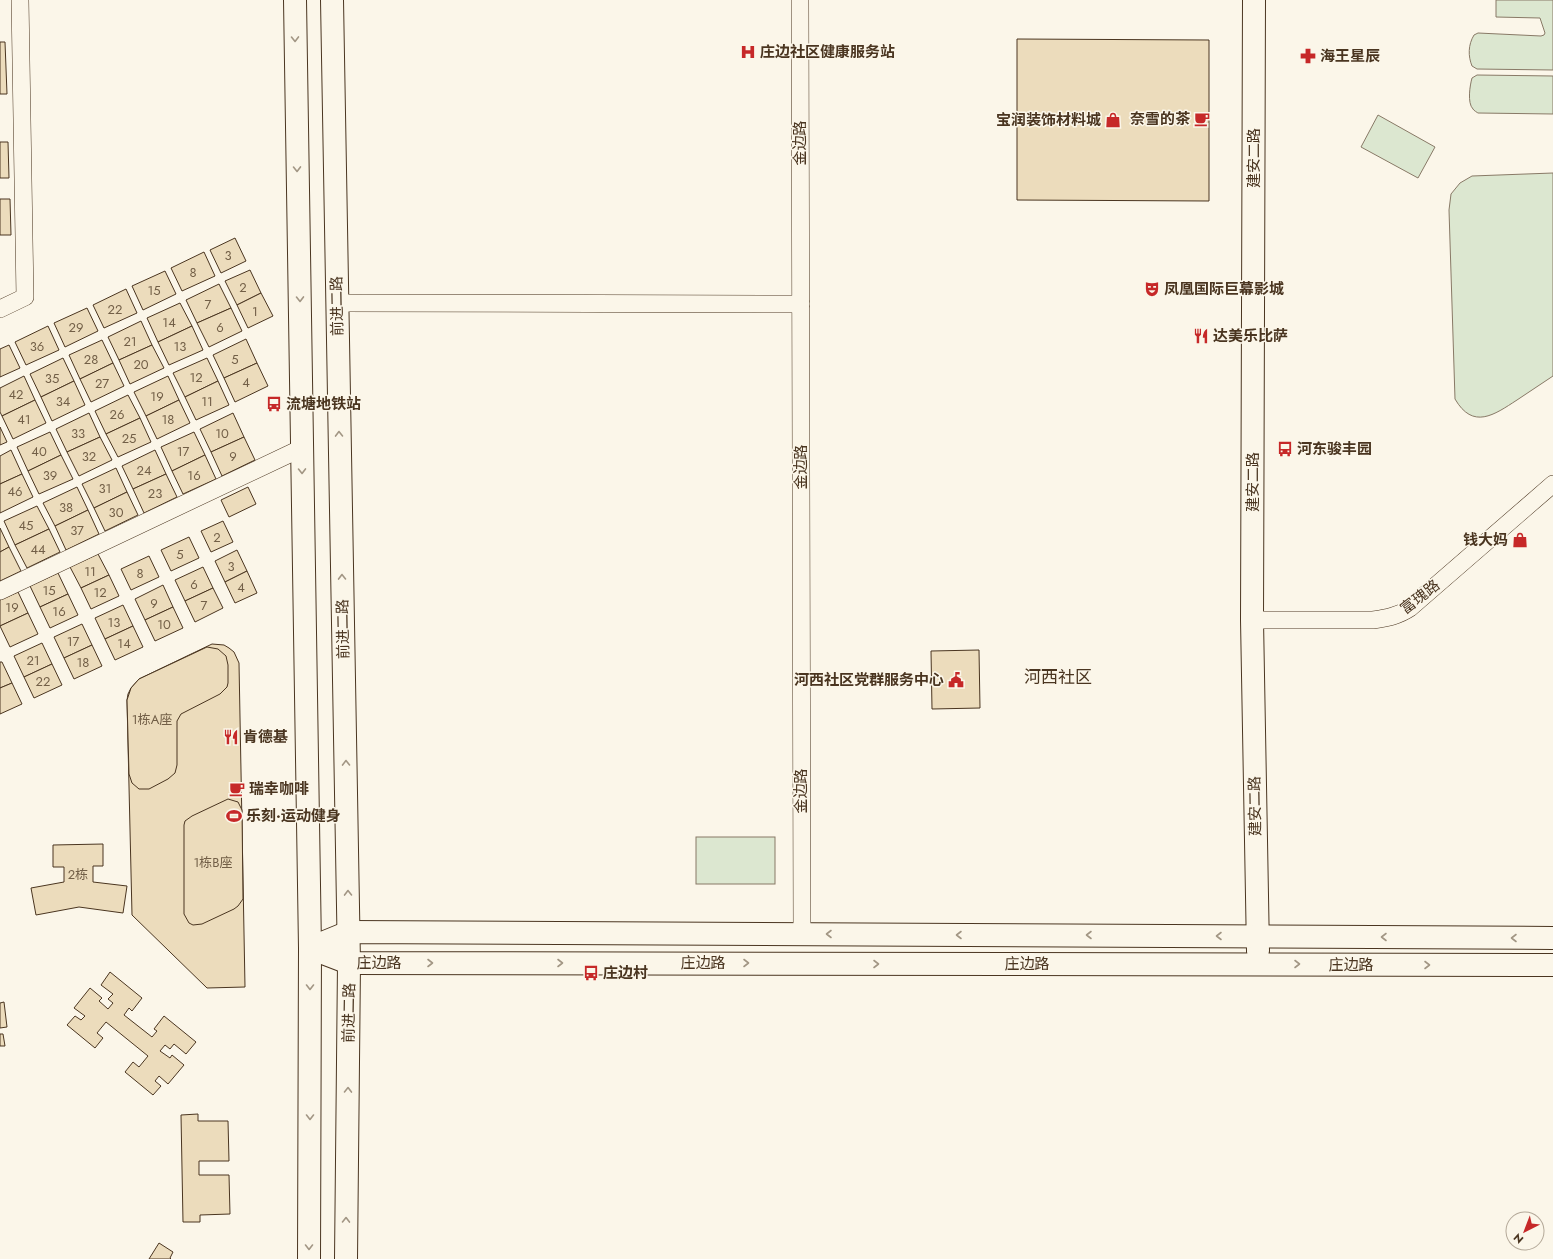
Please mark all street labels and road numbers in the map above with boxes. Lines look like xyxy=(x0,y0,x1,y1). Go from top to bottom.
street label: 金边路 xyxy=(789,120,811,166)
street label: 建安二路 xyxy=(1243,128,1265,188)
street label: 前进二路 xyxy=(325,276,349,336)
street label: 金边路 xyxy=(790,444,812,490)
street label: 建安二路 xyxy=(1242,452,1264,512)
street label: 富瑰路 xyxy=(1395,574,1445,620)
street label: 前进二路 xyxy=(331,599,355,659)
street label: 金边路 xyxy=(790,768,812,814)
street label: 建安二路 xyxy=(1243,776,1267,836)
street label: 庄边路 xyxy=(356,952,402,974)
street label: 庄边路 xyxy=(680,952,726,974)
street label: 庄边路 xyxy=(1004,953,1050,975)
street label: 庄边路 xyxy=(1328,954,1374,976)
street label: 前进二路 xyxy=(337,983,361,1043)

